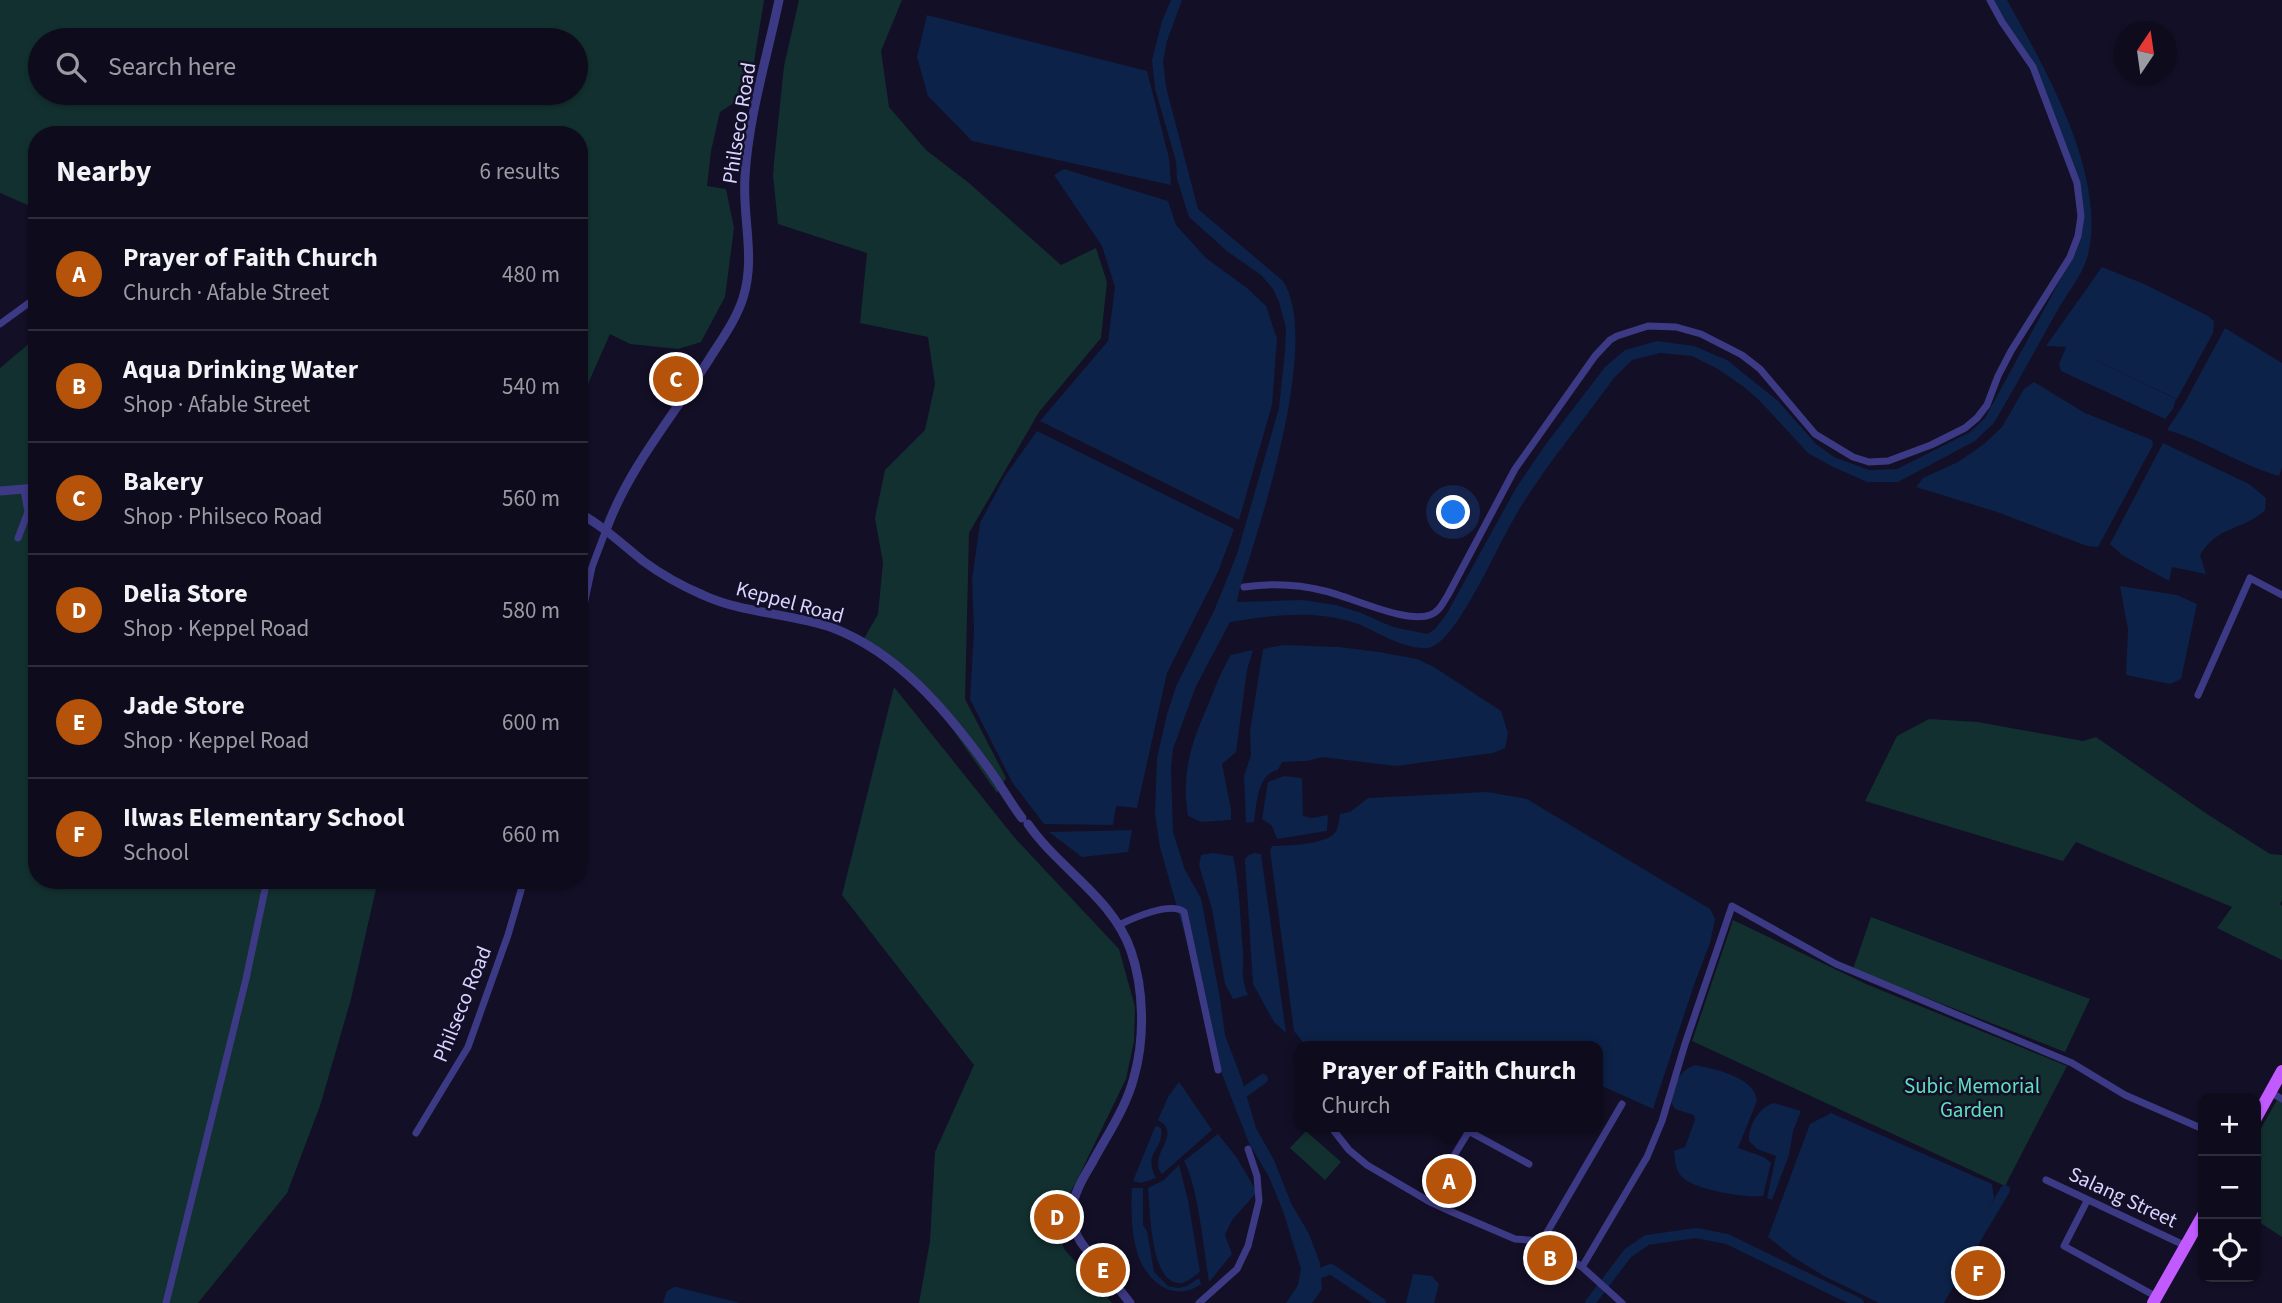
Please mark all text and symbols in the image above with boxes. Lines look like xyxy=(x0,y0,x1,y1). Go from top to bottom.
north arrow xyxy=(2114,21,2177,84)
search box xyxy=(28,28,588,105)
icon: search xyxy=(52,48,90,86)
text: Search here xyxy=(108,48,236,85)
street label: Philseco Road xyxy=(715,60,763,186)
text: Nearby xyxy=(56,150,151,193)
text: 6 results xyxy=(480,155,560,188)
text: Prayer of Faith Church xyxy=(123,239,378,276)
text: A xyxy=(72,258,86,291)
text: 480 m xyxy=(502,258,560,291)
text: Church · Afable Street xyxy=(123,276,329,309)
text: Aqua Drinking Water xyxy=(123,351,358,388)
pin: C xyxy=(653,353,699,405)
text: B xyxy=(72,370,86,403)
text: 540 m xyxy=(502,370,560,403)
text: Shop · Afable Street xyxy=(123,388,310,421)
text: Bakery xyxy=(123,463,204,500)
text: C xyxy=(72,482,86,515)
text: 560 m xyxy=(502,482,560,515)
your location xyxy=(1436,495,1470,529)
text: Shop · Philseco Road xyxy=(123,500,322,533)
street label: Keppel Road xyxy=(733,573,847,631)
text: Delia Store xyxy=(123,575,248,612)
text: D xyxy=(72,594,86,627)
text: 580 m xyxy=(502,594,560,627)
text: Shop · Keppel Road xyxy=(123,612,309,645)
text: Jade Store xyxy=(123,687,245,724)
text: E xyxy=(73,706,85,739)
text: 600 m xyxy=(502,706,560,739)
text: Shop · Keppel Road xyxy=(123,724,309,757)
text: Ilwas Elementary School xyxy=(123,799,405,836)
text: F xyxy=(73,818,85,851)
text: 660 m xyxy=(502,818,560,851)
text: School xyxy=(123,836,189,869)
street label: Philseco Road xyxy=(425,941,499,1067)
popup xyxy=(1295,1041,1603,1132)
text: Prayer of Faith Church xyxy=(1322,1052,1576,1089)
park label: Subic Memorial Garden xyxy=(1904,1071,2040,1125)
text: Church xyxy=(1322,1089,1390,1122)
map controls xyxy=(2198,1093,2261,1282)
button: + xyxy=(2198,1093,2261,1156)
pin: A xyxy=(1426,1155,1472,1207)
button: − xyxy=(2198,1156,2261,1219)
street label: Salang Street xyxy=(2064,1159,2182,1235)
pin: D xyxy=(1034,1191,1080,1243)
button: locate xyxy=(2198,1219,2261,1282)
pin: B xyxy=(1527,1232,1573,1284)
pin: E xyxy=(1080,1244,1126,1296)
pin: F xyxy=(1955,1247,2001,1299)

